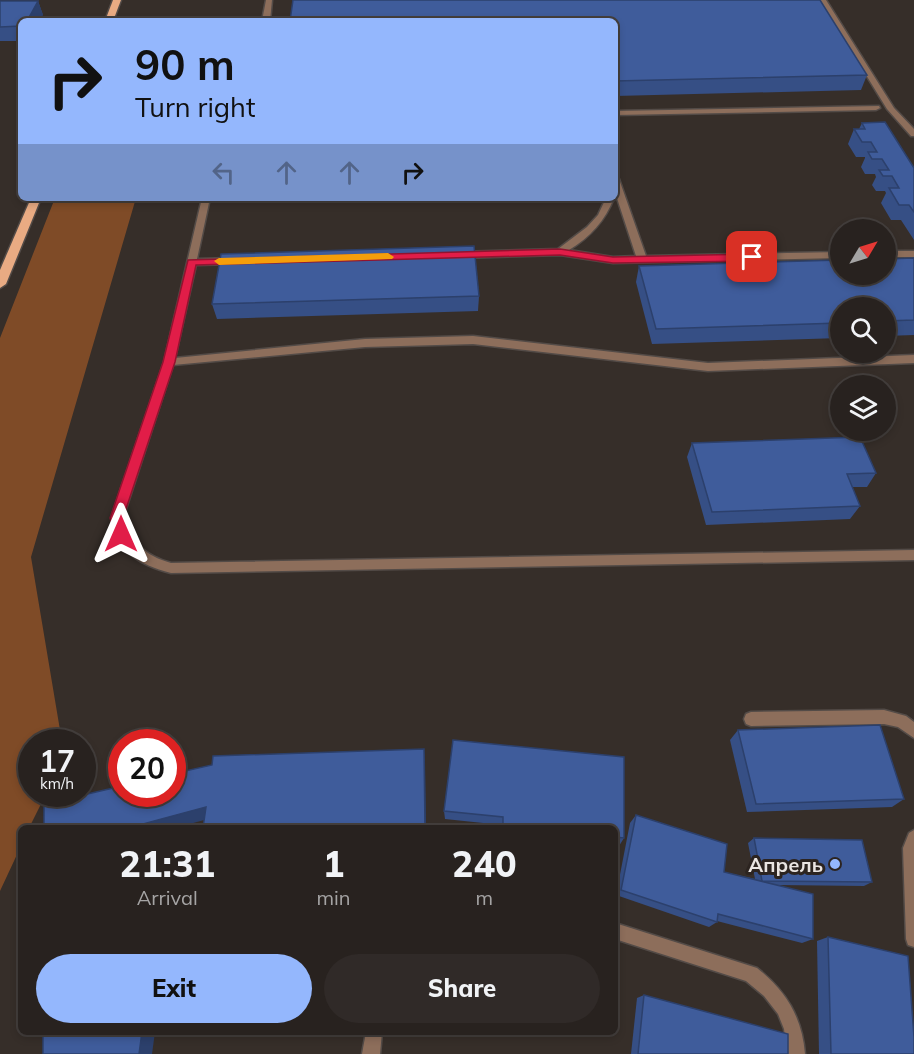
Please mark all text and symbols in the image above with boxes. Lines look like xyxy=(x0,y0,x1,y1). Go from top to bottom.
text: 90 m xyxy=(135,38,235,91)
icon: right xyxy=(36,42,114,120)
text: Turn right xyxy=(135,90,255,124)
icon: left xyxy=(207,156,240,189)
icon: ahead xyxy=(270,156,303,189)
icon: ahead xyxy=(333,156,366,189)
icon: right xyxy=(396,156,429,189)
north arrow xyxy=(830,219,896,285)
map controls xyxy=(830,219,896,441)
pin xyxy=(726,231,777,282)
icon: arrive xyxy=(735,240,768,273)
button: search xyxy=(830,297,896,363)
button: layers xyxy=(830,375,896,441)
position arrow xyxy=(89,502,153,566)
speed limit sign: 20 xyxy=(108,729,186,807)
text: 17 xyxy=(39,742,75,780)
text: km/h xyxy=(40,774,74,793)
text: 21:31 xyxy=(119,841,215,886)
text: 1 xyxy=(323,841,344,886)
text: 240 xyxy=(452,841,517,886)
place label: Апрель xyxy=(748,852,823,877)
marker: Апрель xyxy=(828,857,842,871)
text: Arrival xyxy=(137,885,198,910)
text: min xyxy=(316,885,351,910)
text: m xyxy=(475,885,493,910)
button: Exit xyxy=(36,954,312,1023)
button: Share xyxy=(324,954,600,1023)

